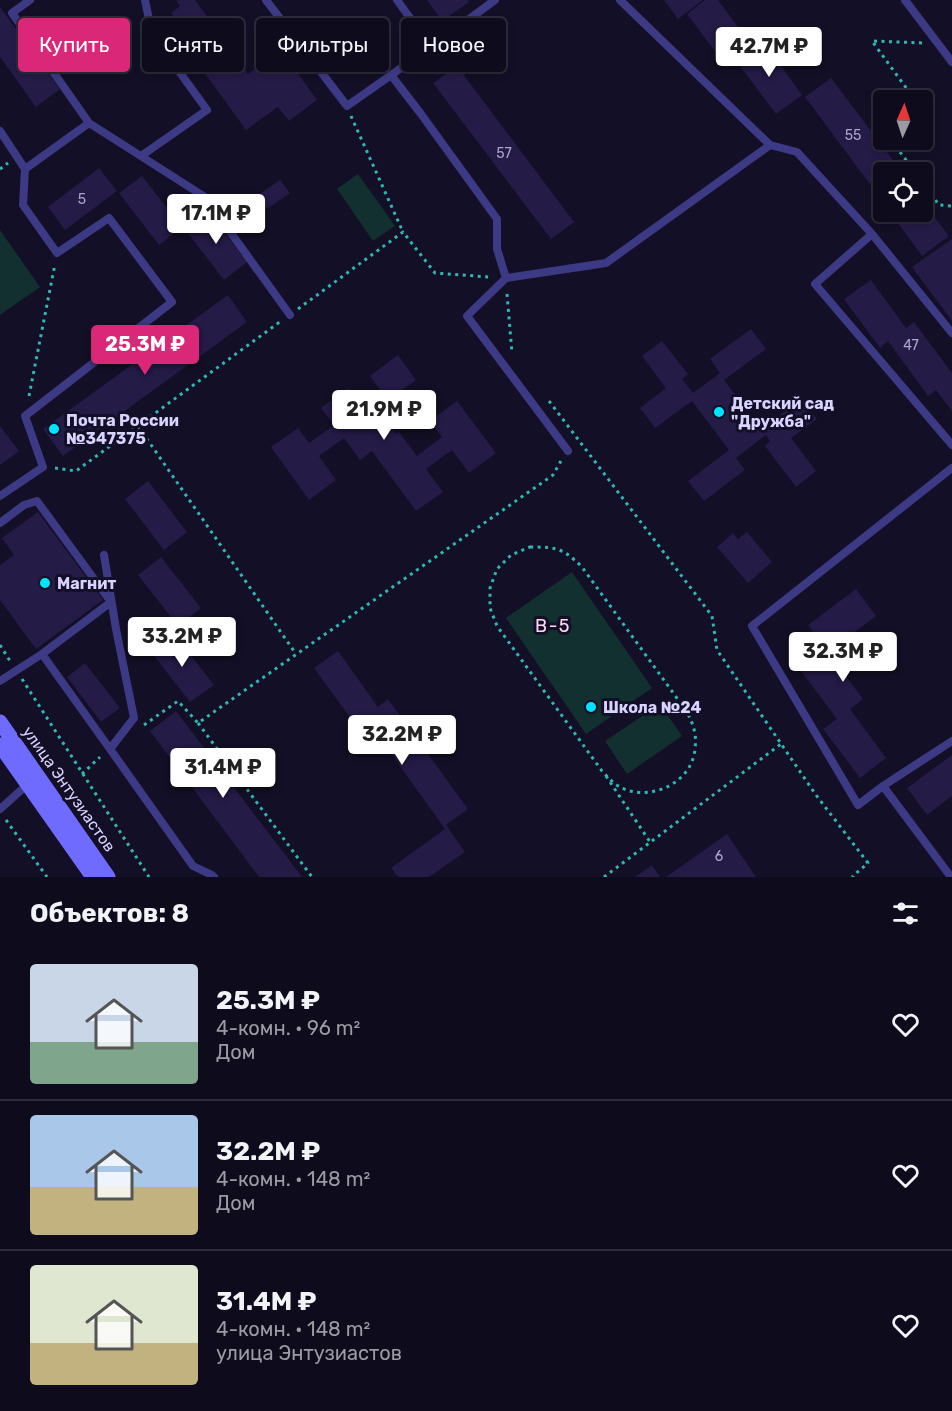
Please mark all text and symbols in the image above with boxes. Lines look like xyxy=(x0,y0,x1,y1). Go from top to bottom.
chip: Купить xyxy=(18,18,130,72)
chip: Снять xyxy=(142,18,244,72)
chip: Фильтры xyxy=(256,18,389,72)
chip: Новое xyxy=(401,18,506,72)
pin: 42.7M ₽ xyxy=(714,27,824,78)
text: 42.7M ₽ xyxy=(730,34,808,58)
north arrow xyxy=(873,90,933,150)
map controls xyxy=(873,90,933,222)
house number: 55 xyxy=(845,127,861,144)
house number: 57 xyxy=(496,145,512,162)
button: locate xyxy=(873,162,933,222)
house number: 5 xyxy=(78,191,86,208)
pin: 17.1M ₽ xyxy=(161,194,271,245)
text: 17.1M ₽ xyxy=(181,201,251,225)
pin: 25.3M ₽ xyxy=(90,325,200,376)
text: 25.3M ₽ xyxy=(105,332,185,356)
house number: 47 xyxy=(903,337,919,354)
pin: 21.9M ₽ xyxy=(329,390,439,441)
place label: Детский сад "Дружба" xyxy=(731,394,835,431)
text: 21.9M ₽ xyxy=(346,397,422,421)
marker: Детский сад "Дружба" xyxy=(712,405,726,419)
place label: Почта России №347375 xyxy=(66,411,179,448)
marker: Почта России №347375 xyxy=(47,422,61,436)
place label: Магнит xyxy=(57,574,116,593)
marker: Магнит xyxy=(38,576,52,590)
district label: В-5 xyxy=(535,615,571,637)
pin: 33.2M ₽ xyxy=(127,617,237,668)
text: 33.2M ₽ xyxy=(142,624,222,648)
pin: 32.3M ₽ xyxy=(788,632,898,683)
text: 32.3M ₽ xyxy=(803,639,883,663)
place label: Школа №24 xyxy=(603,698,702,717)
marker: Школа №24 xyxy=(584,700,598,714)
pin: 32.2M ₽ xyxy=(347,715,457,766)
text: 32.2M ₽ xyxy=(362,722,442,746)
street label: улица Энтузиастов xyxy=(19,723,119,855)
pin: 31.4M ₽ xyxy=(168,748,278,799)
text: 31.4M ₽ xyxy=(184,755,262,779)
house number: 6 xyxy=(715,848,723,865)
icon: filters xyxy=(889,897,922,930)
text: Объектов: 8 xyxy=(30,898,189,929)
text: 25.3M ₽ xyxy=(216,985,320,1016)
icon: home xyxy=(78,988,150,1060)
icon: heart xyxy=(889,1008,922,1041)
text: 4-комн. · 96 m² xyxy=(216,1016,360,1040)
text: Дом xyxy=(216,1040,255,1064)
text: 32.2M ₽ xyxy=(216,1136,320,1167)
icon: home xyxy=(78,1139,150,1211)
icon: heart xyxy=(889,1159,922,1192)
text: 4-комн. · 148 m² xyxy=(216,1167,370,1191)
text: Дом xyxy=(216,1191,255,1215)
text: 31.4M ₽ xyxy=(216,1286,316,1317)
icon: home xyxy=(78,1289,150,1361)
icon: heart xyxy=(889,1309,922,1342)
text: 4-комн. · 148 m² xyxy=(216,1317,370,1341)
text: улица Энтузиастов xyxy=(216,1341,402,1365)

